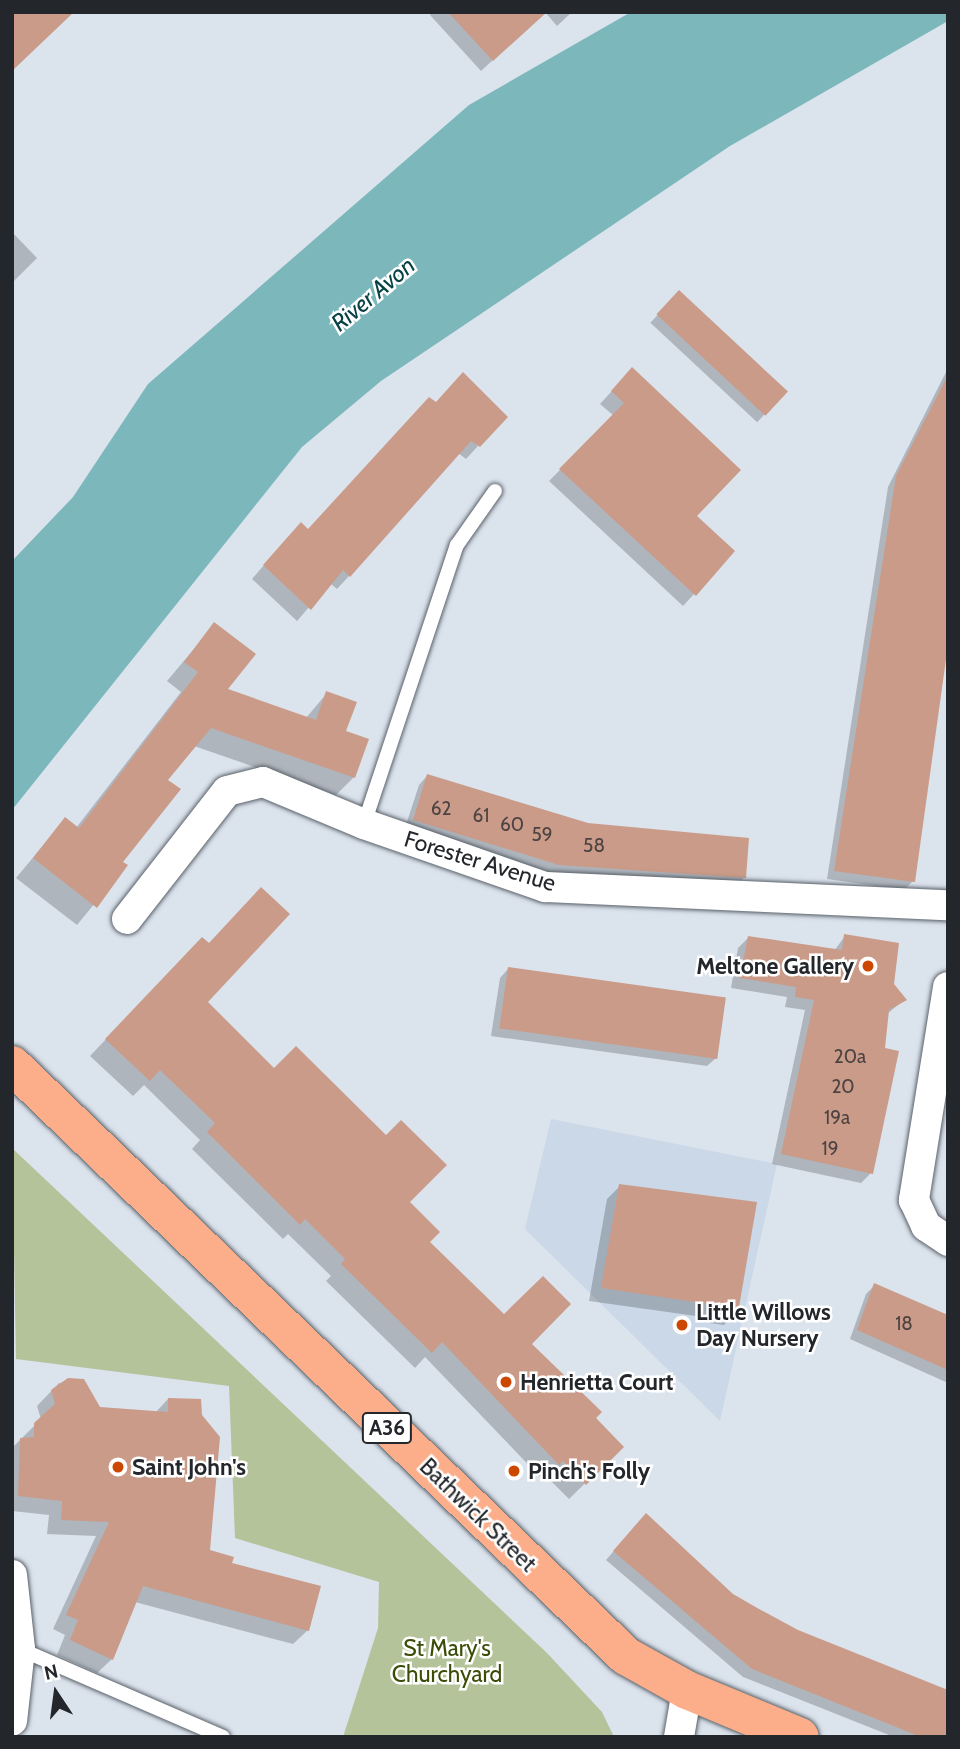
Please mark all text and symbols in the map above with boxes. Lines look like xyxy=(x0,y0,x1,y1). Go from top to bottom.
water label: River Avon xyxy=(325,251,421,337)
house number: 62 xyxy=(431,798,451,820)
house number: 61 xyxy=(473,805,489,827)
house number: 60 xyxy=(500,814,524,836)
house number: 59 xyxy=(531,824,553,846)
street label: Forester Avenue xyxy=(401,825,559,897)
house number: 58 xyxy=(583,835,605,857)
place label: Meltone Gallery xyxy=(696,952,854,980)
marker: Meltone Gallery xyxy=(860,958,876,974)
house number: 20a xyxy=(834,1046,866,1068)
house number: 20 xyxy=(831,1076,855,1098)
house number: 19a xyxy=(824,1107,850,1129)
house number: 19 xyxy=(822,1138,838,1160)
place label: Little Willows Day Nursery xyxy=(696,1298,831,1352)
house number: 18 xyxy=(895,1313,913,1335)
marker: Little Willows Day Nursery xyxy=(674,1317,690,1333)
place label: Henrietta Court xyxy=(520,1368,674,1396)
marker: Henrietta Court xyxy=(498,1374,514,1390)
road number: A36 xyxy=(361,1410,413,1446)
place label: Saint John's xyxy=(132,1453,246,1481)
street label: Bathwick Street xyxy=(414,1453,542,1577)
place label: Pinch's Folly xyxy=(528,1457,650,1485)
marker: Saint John's xyxy=(110,1459,126,1475)
marker: Pinch's Folly xyxy=(506,1463,522,1479)
park label: St Mary's Churchyard xyxy=(392,1634,502,1688)
north arrow xyxy=(21,1658,91,1728)
text: N xyxy=(42,1659,60,1685)

